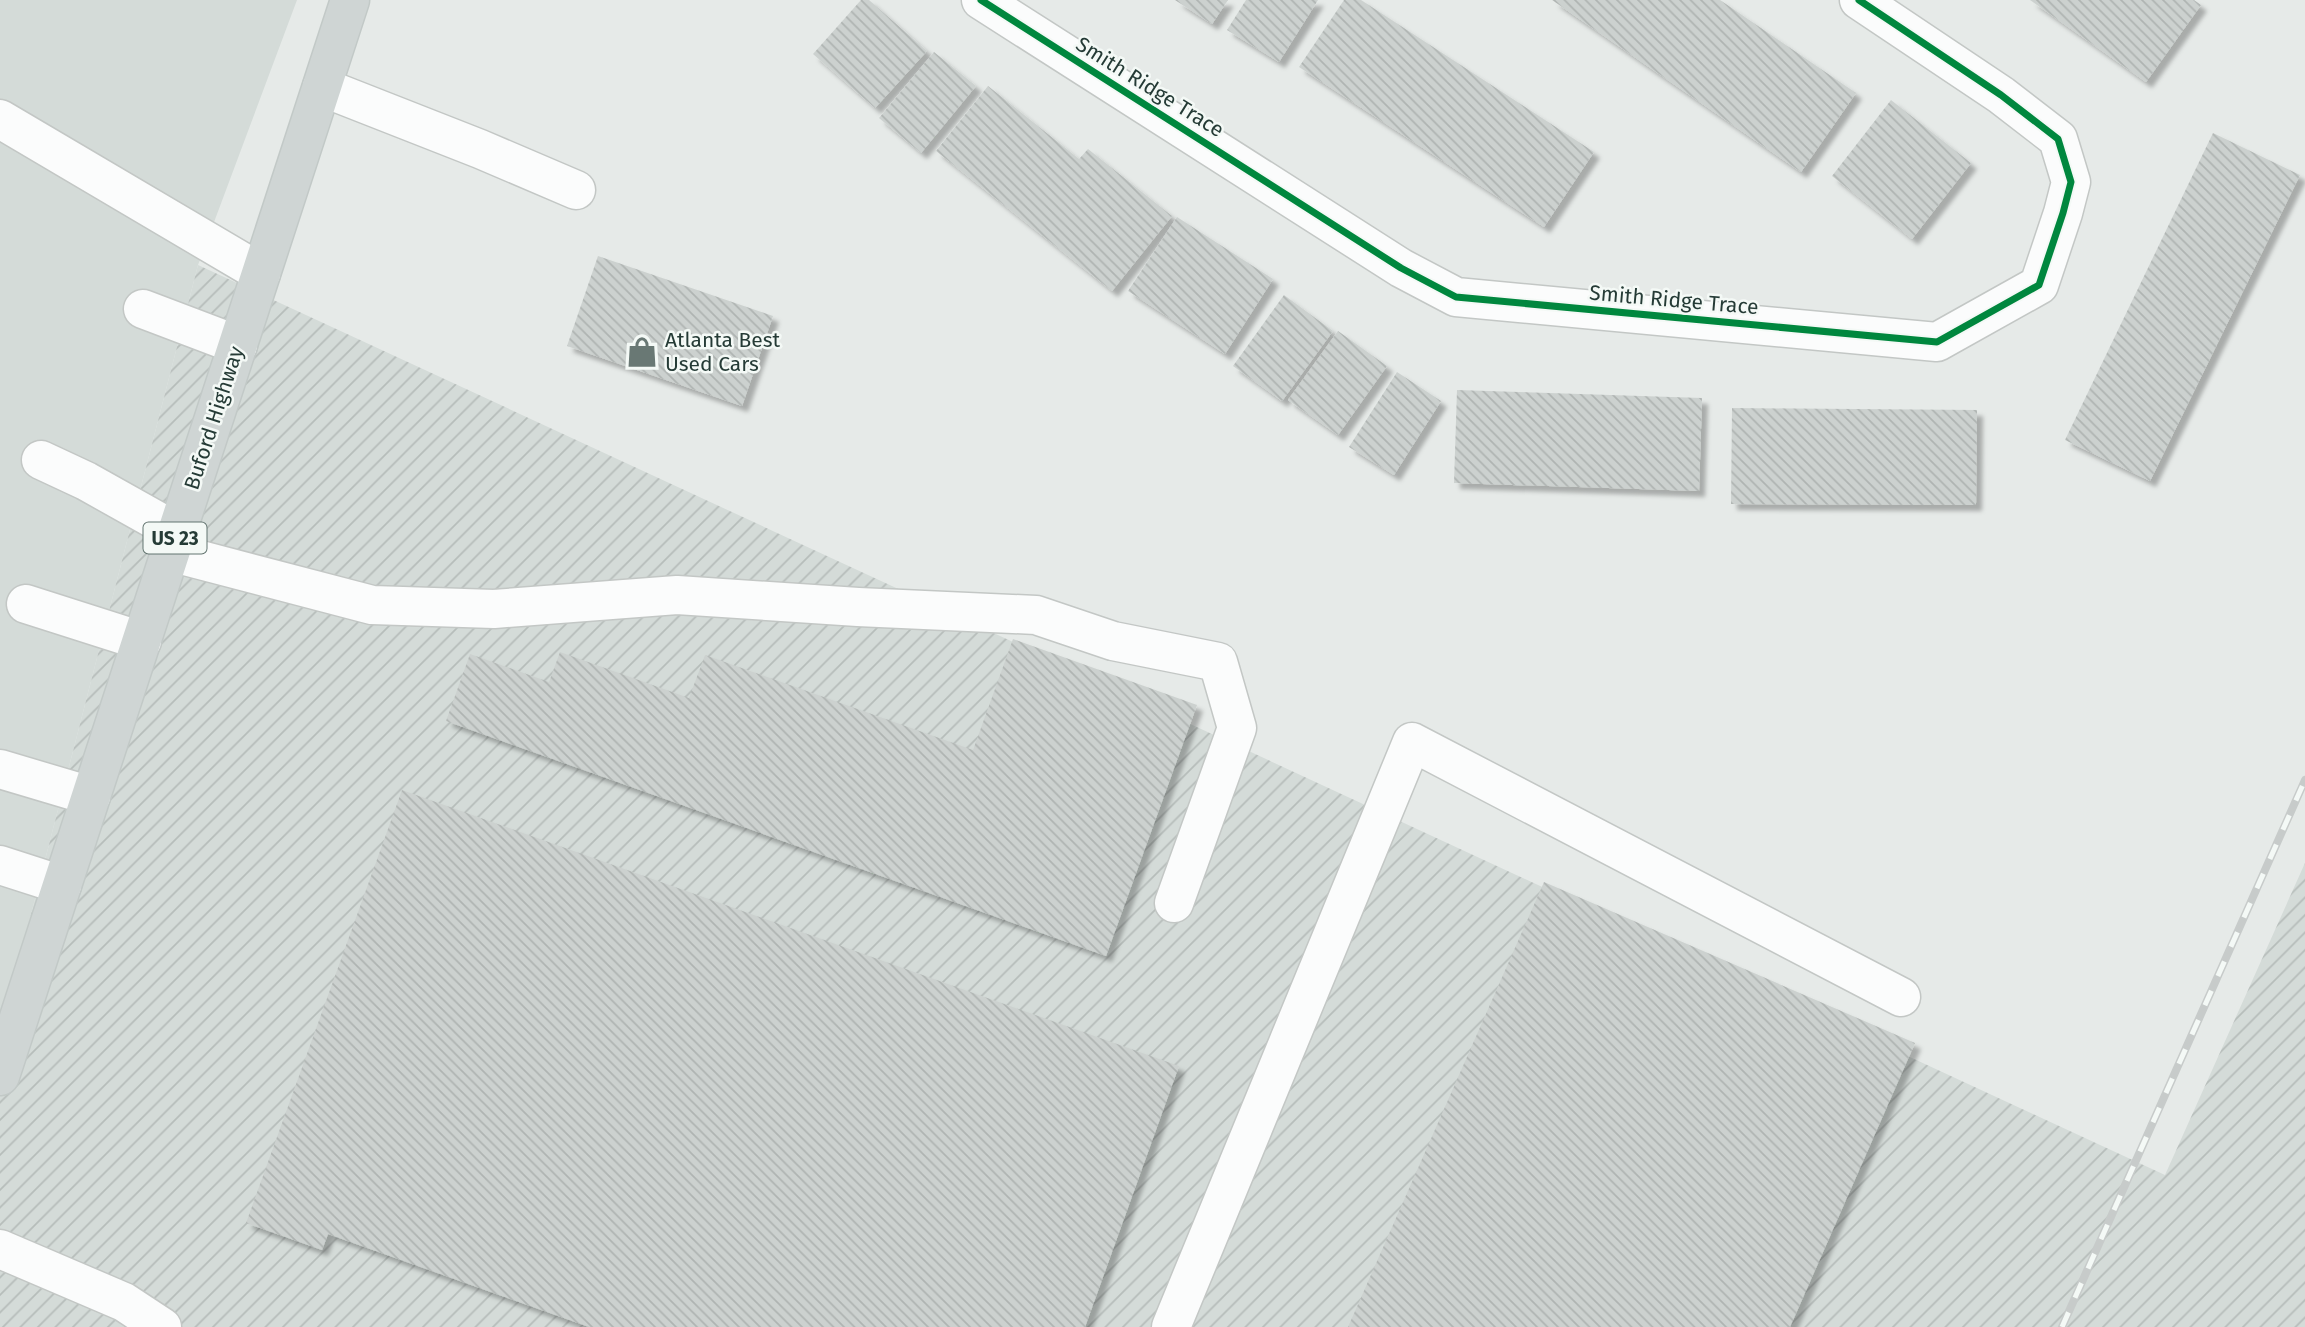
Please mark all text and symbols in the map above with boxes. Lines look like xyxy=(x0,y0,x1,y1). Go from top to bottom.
street label: Smith Ridge Trace xyxy=(1071,31,1229,143)
street label: Smith Ridge Trace xyxy=(1588,280,1760,320)
place label: Atlanta Best Used Cars xyxy=(665,327,781,377)
shop icon: Atlanta Best Used Cars xyxy=(625,335,659,369)
street label: Buford Highway xyxy=(179,342,250,493)
road number: US 23 xyxy=(144,523,206,554)

